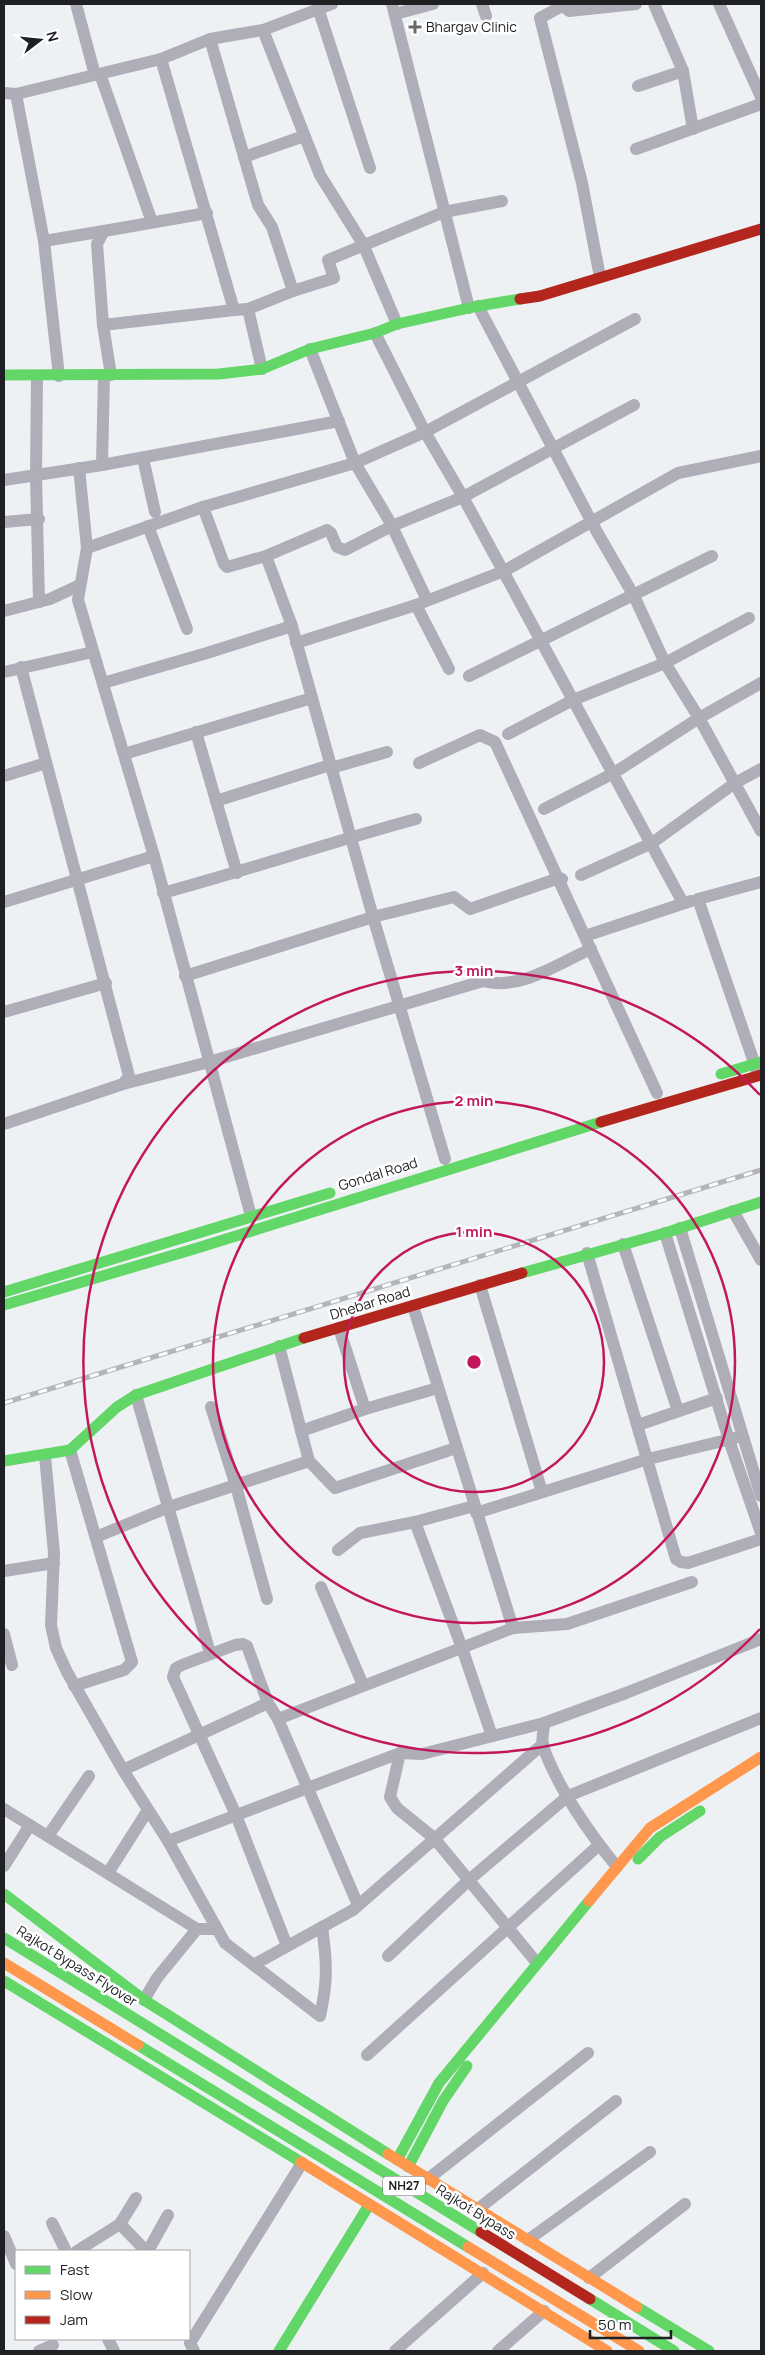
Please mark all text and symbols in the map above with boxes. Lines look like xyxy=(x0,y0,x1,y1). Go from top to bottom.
north arrow xyxy=(15,15,65,65)
place label: Bhargav Clinic xyxy=(426,17,517,36)
marker: Bhargav Clinic xyxy=(408,20,422,34)
text: N xyxy=(42,29,63,44)
text: 3 min xyxy=(455,960,493,981)
text: 2 min xyxy=(454,1090,494,1111)
street label: Gondal Road xyxy=(336,1152,420,1195)
text: 1 min xyxy=(456,1221,492,1242)
street label: Dhebar Road xyxy=(327,1281,412,1324)
centre of rings xyxy=(465,1353,483,1371)
street label: Rajkot Bypass Flyover xyxy=(13,1921,141,2010)
road number: NH27 xyxy=(383,2176,425,2196)
street label: Rajkot Bypass xyxy=(433,2180,520,2244)
legend xyxy=(15,2250,190,2340)
text: Fast xyxy=(60,2259,89,2280)
text: Slow xyxy=(60,2284,93,2305)
scale bar xyxy=(590,2308,671,2340)
text: Jam xyxy=(60,2309,88,2330)
text: 50 m xyxy=(598,2314,632,2335)

